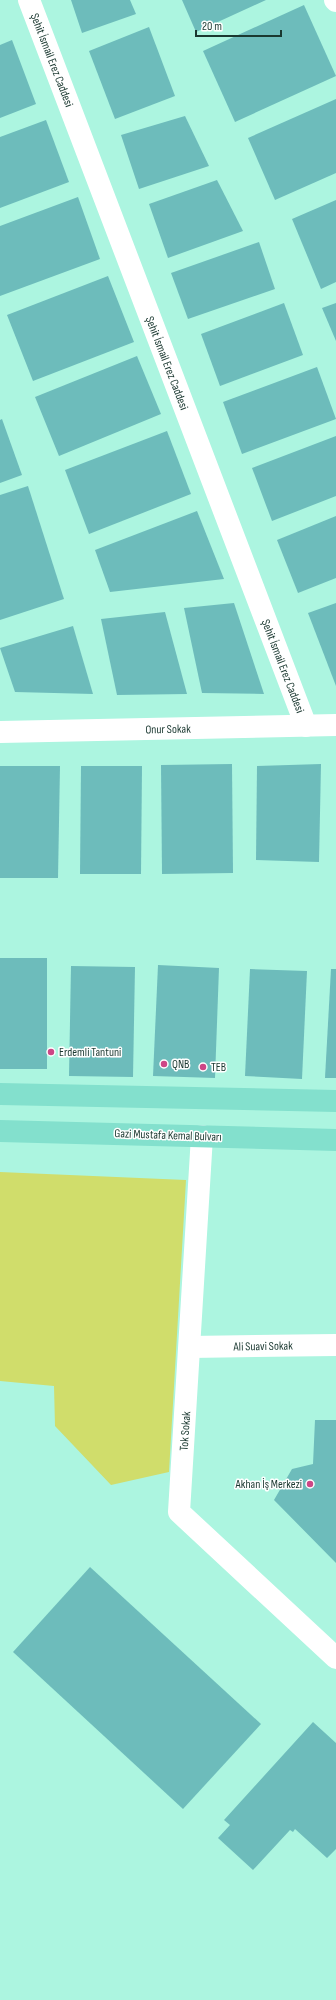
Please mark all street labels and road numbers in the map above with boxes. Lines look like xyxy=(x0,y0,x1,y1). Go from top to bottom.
street label: Şehit İsmail Erez Caddesi xyxy=(27,11,76,109)
street label: Şehit İsmail Erez Caddesi xyxy=(142,314,191,412)
street label: Şehit İsmail Erez Caddesi xyxy=(258,617,307,715)
street label: Onur Sokak xyxy=(145,722,191,737)
street label: Gazi Mustafa Kemal Bulvarı xyxy=(114,1126,222,1145)
street label: Ali Suavi Sokak xyxy=(232,1338,293,1355)
street label: Tok Sokak xyxy=(177,1410,194,1451)

